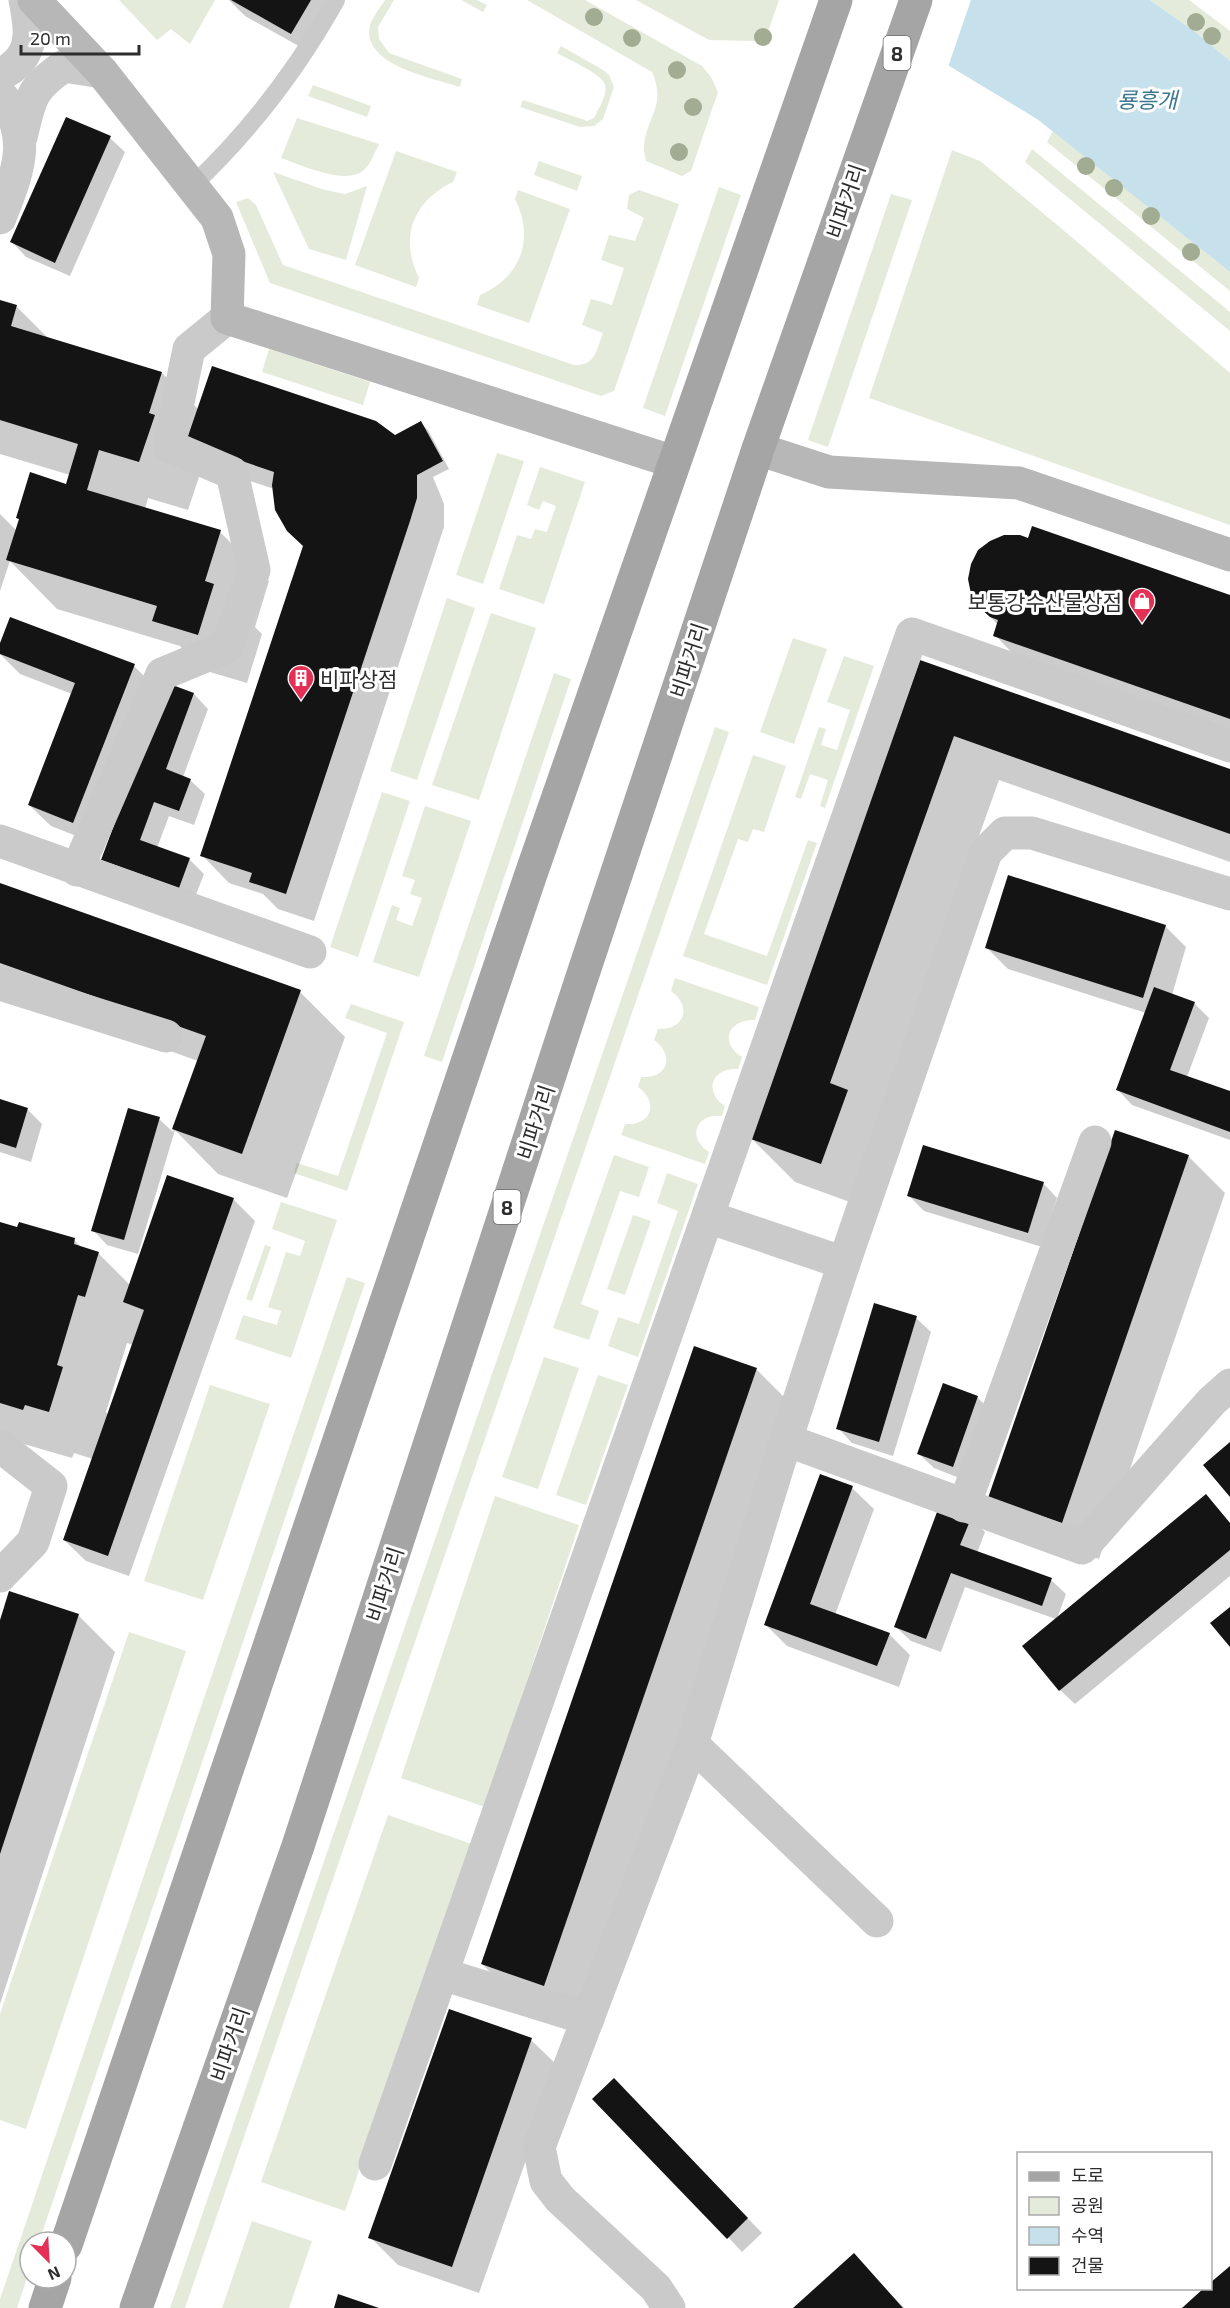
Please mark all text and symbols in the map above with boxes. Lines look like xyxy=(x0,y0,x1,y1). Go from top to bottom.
scale bar xyxy=(21,18,140,56)
text: 20 m xyxy=(30,27,71,49)
road number: 8 xyxy=(884,36,910,70)
water label: 룡흥개 xyxy=(1117,86,1180,112)
street label: 비파거리 xyxy=(821,160,869,242)
shop icon: 보통강수산물상점 xyxy=(1127,586,1157,624)
place label: 보통강수산물상점 xyxy=(967,589,1122,614)
street label: 비파거리 xyxy=(664,619,712,701)
building icon: 비파상점 xyxy=(286,663,316,701)
place label: 비파상점 xyxy=(320,666,397,691)
street label: 비파거리 xyxy=(511,1081,559,1163)
road number: 8 xyxy=(494,1190,520,1224)
street label: 비파거리 xyxy=(360,1543,408,1625)
street label: 비파거리 xyxy=(205,2003,253,2085)
legend xyxy=(1017,2152,1212,2290)
text: 도로 xyxy=(1071,2164,1104,2186)
text: 공원 xyxy=(1071,2194,1104,2216)
text: 수역 xyxy=(1071,2224,1104,2246)
north arrow xyxy=(18,2230,78,2290)
text: 건물 xyxy=(1071,2254,1104,2276)
text: N xyxy=(45,2263,63,2285)

